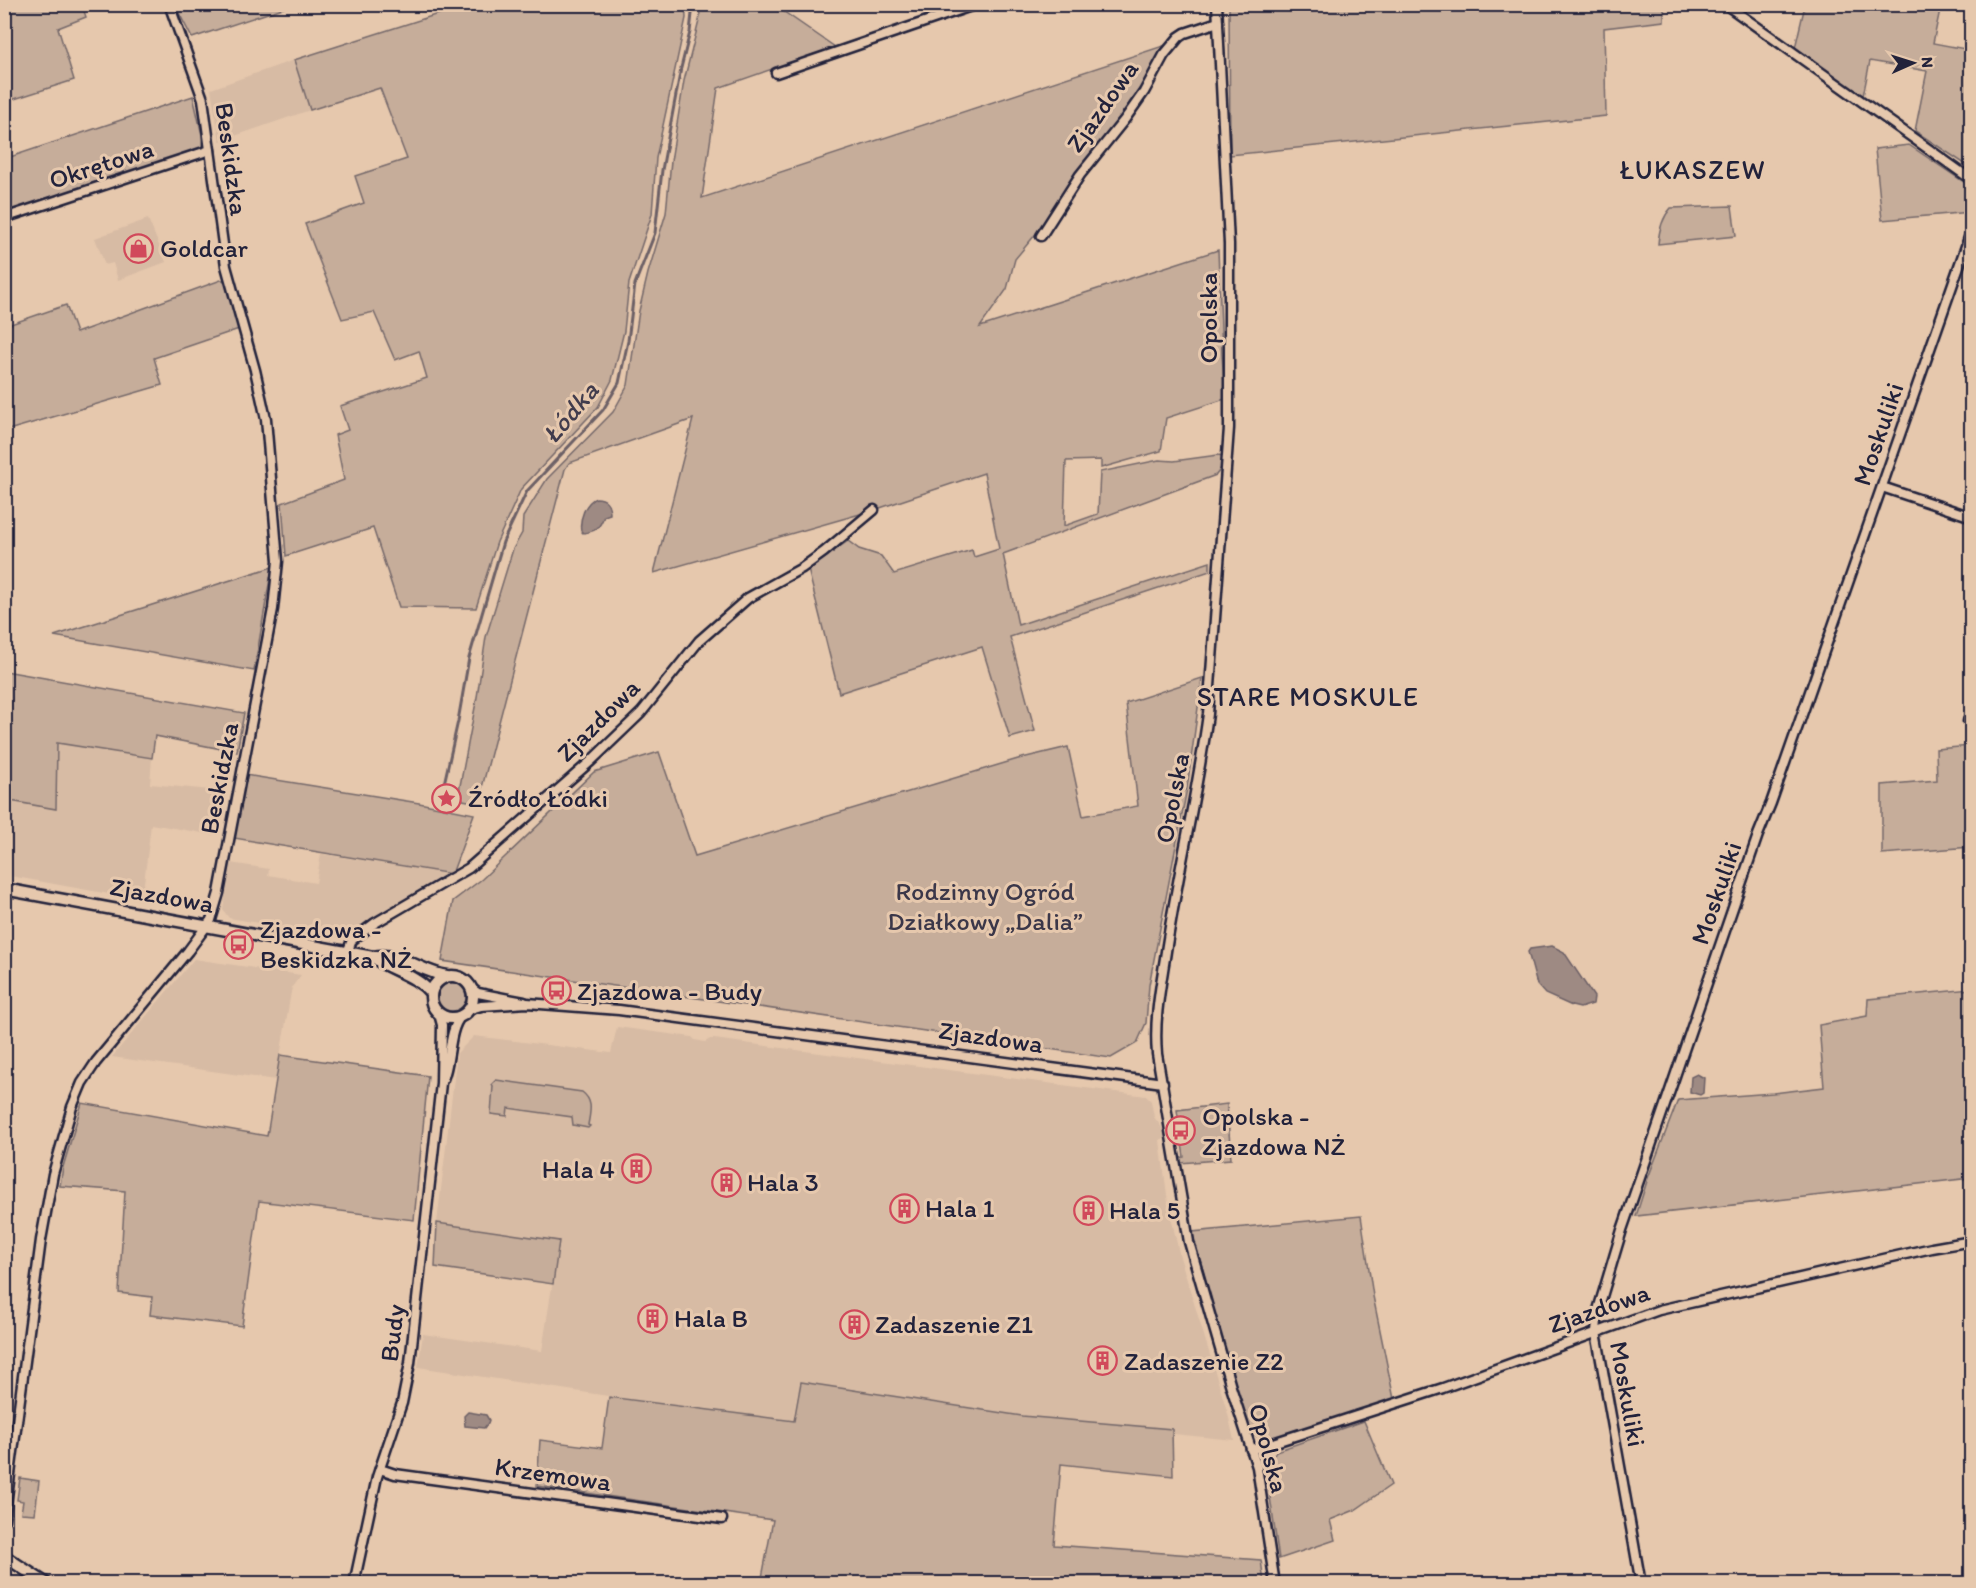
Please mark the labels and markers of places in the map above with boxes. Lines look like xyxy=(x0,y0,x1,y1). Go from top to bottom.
shop icon: Goldcar xyxy=(123,232,155,264)
place label: Goldcar xyxy=(160,232,249,264)
place icon: Źródło Łódki xyxy=(431,782,463,814)
place label: Źródło Łódki xyxy=(468,782,608,814)
place label: Zjazdowa - Beskidzka NŻ xyxy=(260,913,412,975)
bus stop icon: Zjazdowa - Beskidzka NŻ xyxy=(223,928,255,960)
bus stop icon: Zjazdowa - Budy xyxy=(540,975,572,1007)
place label: Zjazdowa - Budy xyxy=(577,975,762,1007)
place label: Opolska - Zjazdowa NŻ xyxy=(1202,1100,1346,1162)
bus stop icon: Opolska - Zjazdowa NŻ xyxy=(1165,1115,1197,1147)
place label: Hala 4 xyxy=(542,1153,615,1185)
building icon: Hala 4 xyxy=(620,1153,652,1185)
building icon: Hala 3 xyxy=(710,1166,742,1198)
place label: Hala 3 xyxy=(747,1166,819,1198)
building icon: Hala 1 xyxy=(888,1192,920,1224)
place label: Hala 1 xyxy=(925,1192,995,1224)
building icon: Hala 5 xyxy=(1072,1194,1104,1226)
place label: Hala 5 xyxy=(1109,1194,1180,1226)
building icon: Hala B xyxy=(637,1302,669,1334)
place label: Hala B xyxy=(674,1302,748,1334)
building icon: Zadaszenie Z1 xyxy=(838,1308,870,1340)
place label: Zadaszenie Z1 xyxy=(875,1308,1033,1340)
building icon: Zadaszenie Z2 xyxy=(1087,1345,1119,1377)
place label: Zadaszenie Z2 xyxy=(1124,1345,1284,1377)

